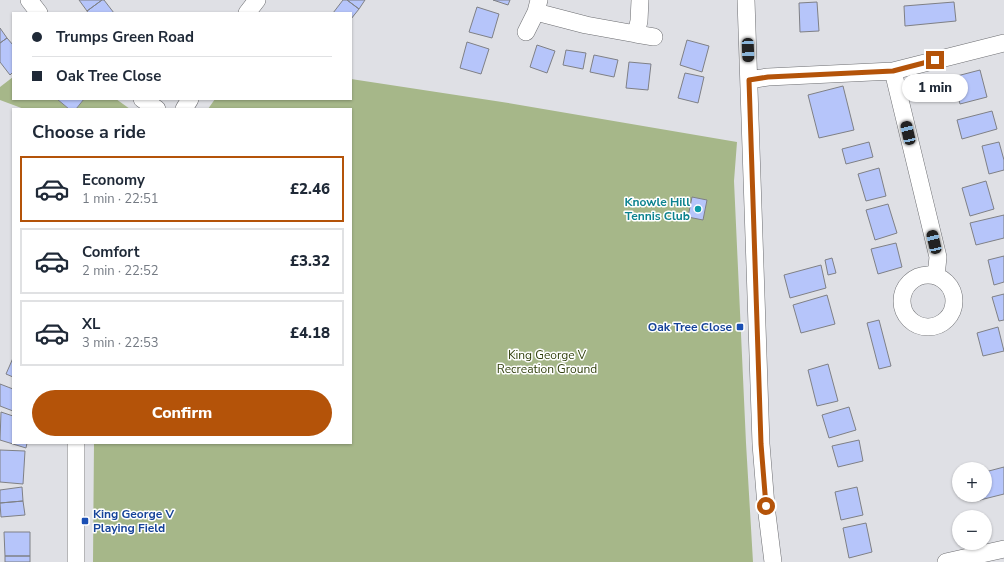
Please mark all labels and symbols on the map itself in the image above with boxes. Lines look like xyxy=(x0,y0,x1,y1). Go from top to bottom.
car xyxy=(742,38,754,62)
route end xyxy=(926,51,944,69)
callout: 1 min xyxy=(902,74,968,102)
car xyxy=(899,120,917,146)
place label: Knowle Hill Tennis Club xyxy=(624,194,690,224)
marker: Knowle Hill Tennis Club xyxy=(693,204,703,214)
car xyxy=(925,229,943,255)
place label: Oak Tree Close xyxy=(648,319,732,335)
marker: Oak Tree Close xyxy=(735,322,745,332)
park label: King George V Recreation Ground xyxy=(497,347,597,377)
route start xyxy=(757,497,775,515)
place label: King George V Playing Field xyxy=(93,506,174,536)
marker: King George V Playing Field xyxy=(80,516,90,526)

